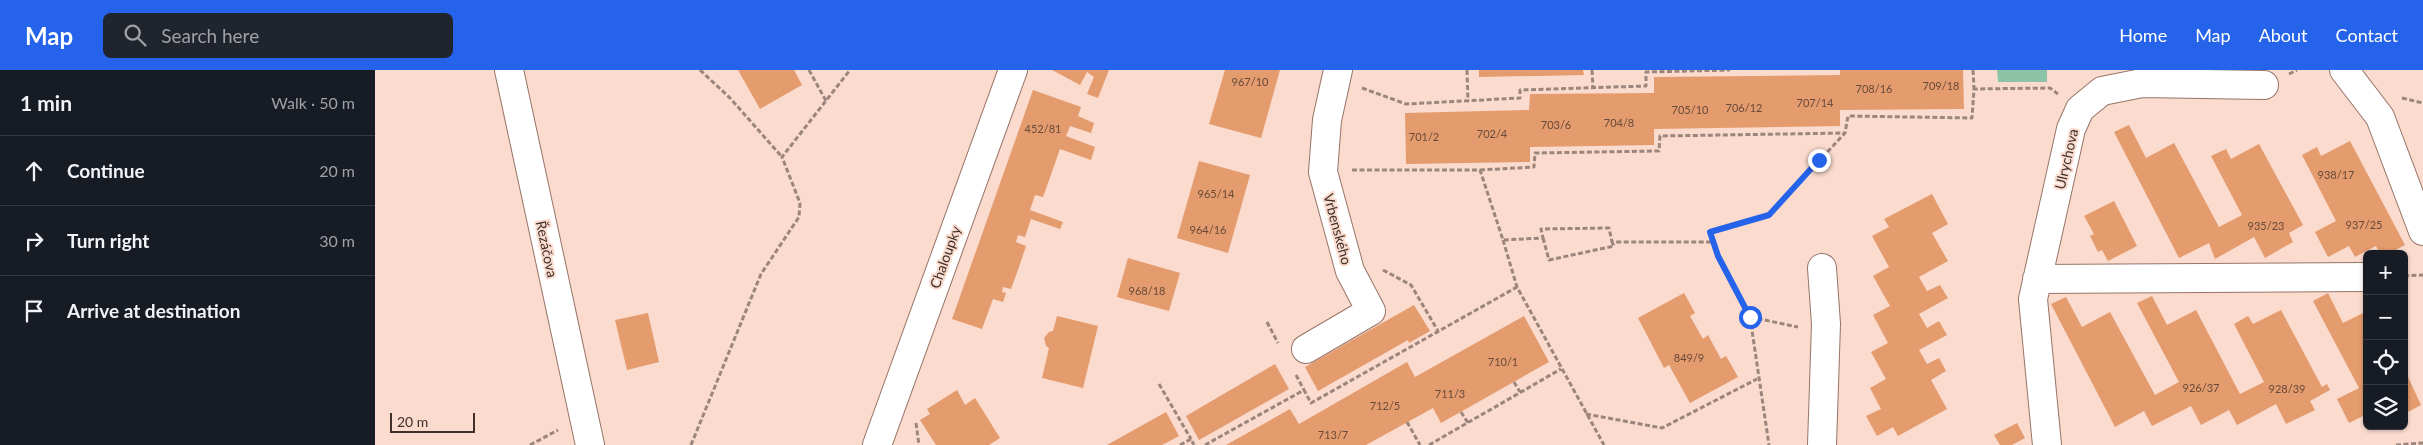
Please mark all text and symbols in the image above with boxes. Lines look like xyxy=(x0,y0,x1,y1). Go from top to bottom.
search box xyxy=(103,13,453,58)
text: Map xyxy=(25,21,73,50)
icon: search xyxy=(121,21,149,49)
text: Search here xyxy=(161,24,259,47)
text: Home xyxy=(2119,24,2167,46)
text: Map xyxy=(2195,24,2231,46)
text: About xyxy=(2259,24,2308,46)
text: Contact xyxy=(2336,24,2398,46)
house number: 967/10 xyxy=(1232,75,1269,88)
house number: 709/18 xyxy=(1923,79,1959,92)
house number: 708/16 xyxy=(1856,82,1892,95)
text: 1 min xyxy=(20,90,72,115)
text: Walk · 50 m xyxy=(271,93,355,112)
house number: 707/14 xyxy=(1797,96,1834,109)
house number: 706/12 xyxy=(1726,101,1762,114)
house number: 705/10 xyxy=(1672,103,1709,116)
house number: 704/8 xyxy=(1604,116,1634,129)
house number: 703/6 xyxy=(1541,118,1571,131)
house number: 452/81 xyxy=(1025,122,1061,135)
house number: 702/4 xyxy=(1477,127,1508,140)
street label: Ulrychova xyxy=(2051,127,2081,191)
house number: 701/2 xyxy=(1409,130,1439,143)
route end xyxy=(1808,149,1831,172)
icon: ahead xyxy=(20,157,48,185)
text: Continue xyxy=(67,159,145,182)
text: 20 m xyxy=(319,161,355,180)
house number: 938/17 xyxy=(2318,168,2354,181)
house number: 965/14 xyxy=(1198,187,1235,200)
street label: Vrbenského xyxy=(1320,192,1356,266)
house number: 937/25 xyxy=(2346,218,2382,231)
street label: Řezáčova xyxy=(533,219,561,279)
house number: 935/23 xyxy=(2248,219,2284,232)
street label: Chaloupky xyxy=(926,223,964,291)
house number: 964/16 xyxy=(1190,223,1226,236)
icon: right xyxy=(20,227,48,255)
text: Turn right xyxy=(67,229,149,252)
text: 30 m xyxy=(319,231,355,250)
map controls xyxy=(2363,250,2408,430)
button: + xyxy=(2363,250,2408,295)
house number: 968/18 xyxy=(1129,284,1165,297)
button: − xyxy=(2363,295,2408,340)
icon: arrive xyxy=(20,297,48,325)
text: Arrive at destination xyxy=(67,299,240,322)
route start xyxy=(1739,306,1762,329)
button: locate xyxy=(2363,340,2408,385)
house number: 849/9 xyxy=(1674,351,1704,364)
house number: 710/1 xyxy=(1488,355,1518,368)
house number: 926/37 xyxy=(2183,381,2219,394)
house number: 928/39 xyxy=(2269,382,2305,395)
button: layers xyxy=(2363,385,2408,430)
house number: 711/3 xyxy=(1435,387,1465,400)
house number: 712/5 xyxy=(1370,399,1400,412)
scale bar xyxy=(390,410,475,433)
text: 20 m xyxy=(397,413,428,430)
house number: 713/7 xyxy=(1318,428,1348,441)

